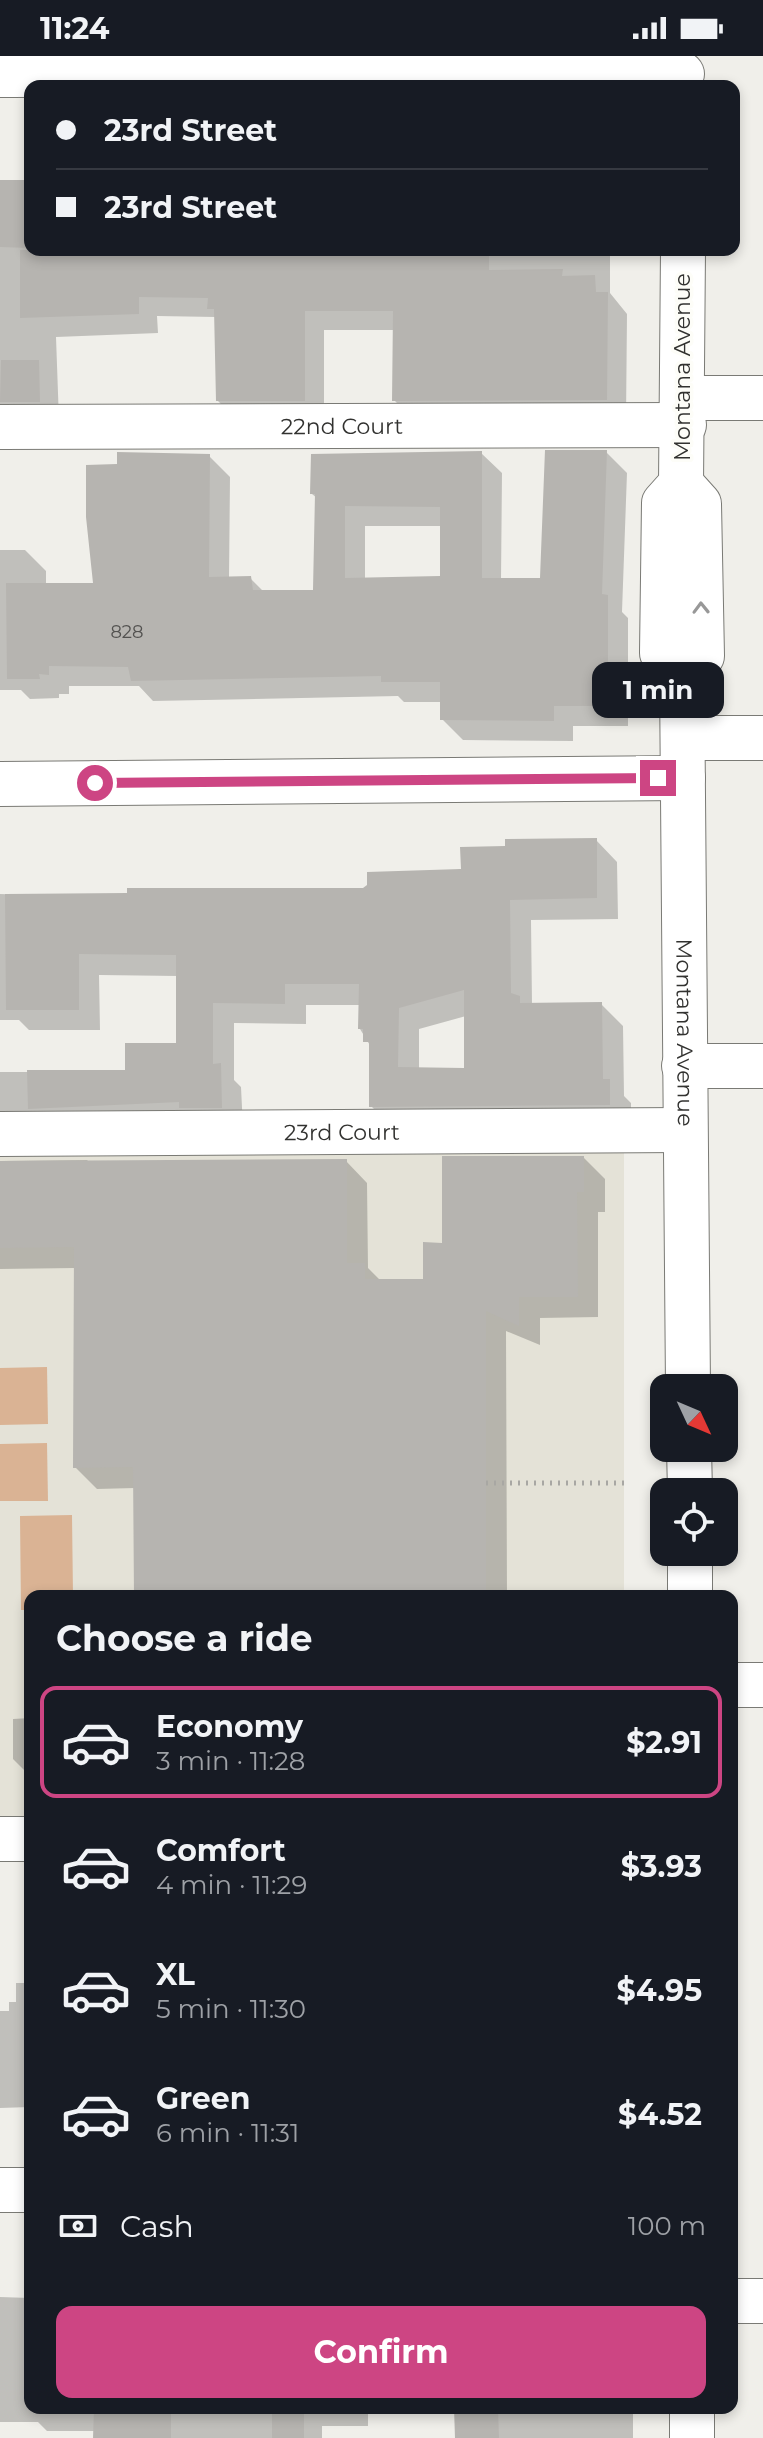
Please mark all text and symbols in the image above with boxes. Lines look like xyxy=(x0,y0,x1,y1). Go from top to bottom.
text: 11:24 xyxy=(40,10,109,47)
text: 23rd Street xyxy=(104,112,277,149)
text: 23rd Street xyxy=(104,189,277,226)
street label: Montana Avenue xyxy=(669,273,696,461)
street label: 22nd Court xyxy=(281,413,403,440)
one-way arrow xyxy=(692,601,710,614)
house number: 828 xyxy=(110,621,144,643)
callout: 1 min xyxy=(592,662,724,718)
text: 1 min xyxy=(623,674,693,706)
route end xyxy=(640,760,676,796)
route start xyxy=(77,765,113,801)
street label: Montana Avenue xyxy=(670,938,699,1127)
street label: 23rd Court xyxy=(284,1119,400,1146)
north arrow xyxy=(650,1374,738,1462)
map controls xyxy=(650,1374,738,1566)
button: locate xyxy=(650,1478,738,1566)
text: Choose a ride xyxy=(56,1616,313,1660)
icon: car xyxy=(60,1706,132,1778)
text: Economy xyxy=(156,1708,303,1745)
text: $2.91 xyxy=(626,1724,702,1761)
text: 3 min · 11:28 xyxy=(156,1745,305,1777)
icon: car xyxy=(60,1830,132,1902)
text: Comfort xyxy=(156,1832,286,1869)
text: $3.93 xyxy=(621,1848,702,1885)
text: 4 min · 11:29 xyxy=(156,1869,307,1901)
icon: car xyxy=(60,1954,132,2026)
text: XL xyxy=(156,1956,195,1993)
text: $4.95 xyxy=(616,1972,702,2009)
text: 5 min · 11:30 xyxy=(156,1993,306,2025)
icon: car xyxy=(60,2078,132,2150)
text: Green xyxy=(156,2080,250,2117)
text: $4.52 xyxy=(618,2096,702,2133)
text: 6 min · 11:31 xyxy=(156,2117,299,2149)
icon: cash xyxy=(56,2204,100,2248)
text: Cash xyxy=(120,2208,194,2245)
text: 100 m xyxy=(628,2210,706,2242)
button: Confirm xyxy=(56,2306,706,2398)

